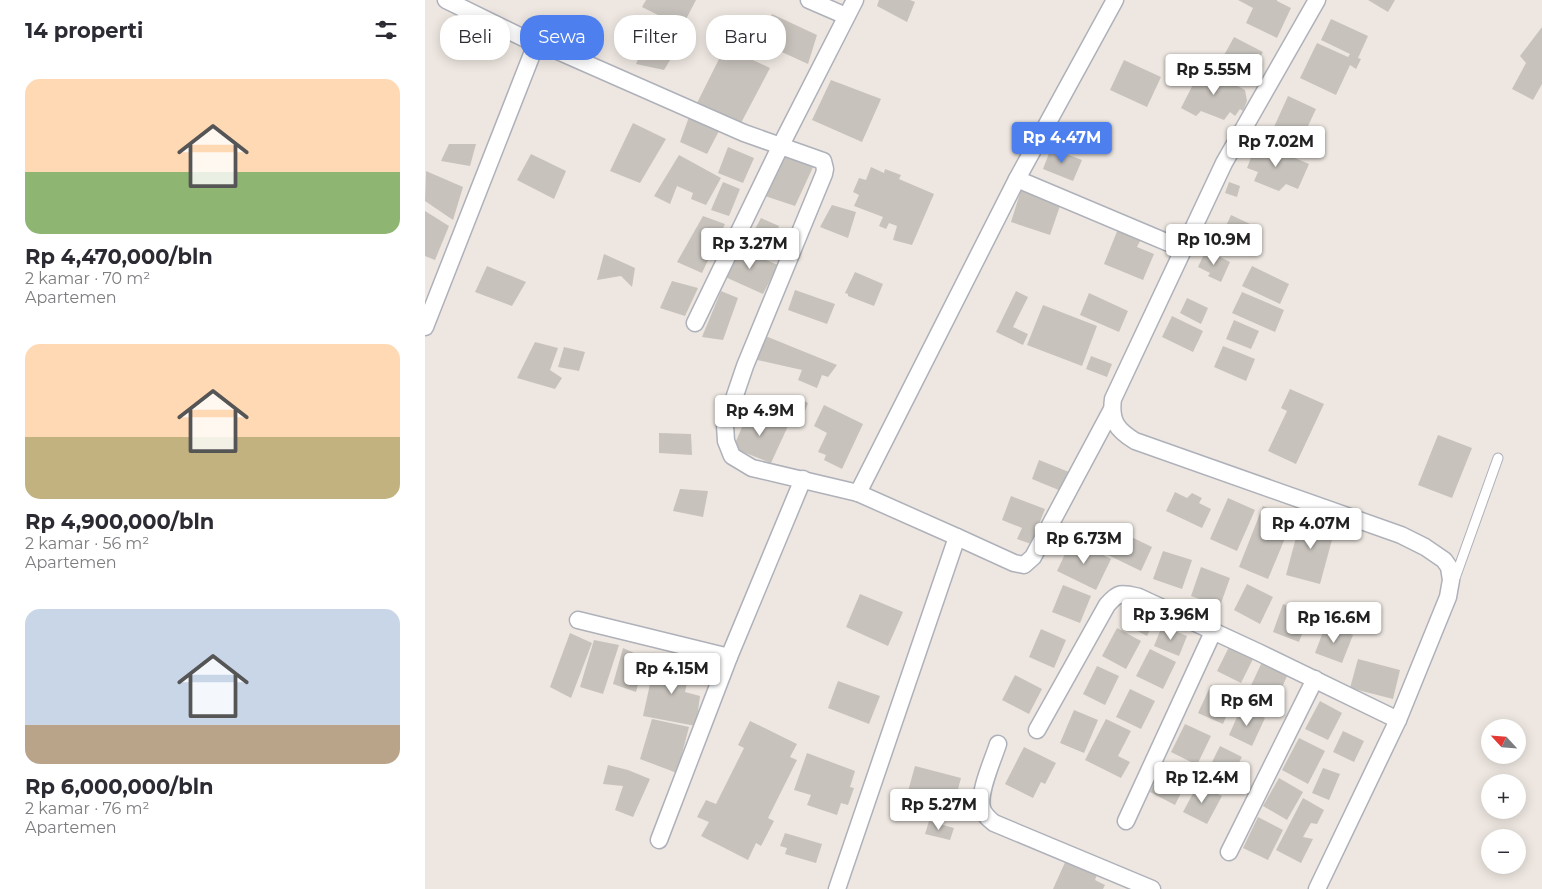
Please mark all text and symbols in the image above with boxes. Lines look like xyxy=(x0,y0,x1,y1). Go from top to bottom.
chip: Beli xyxy=(440,15,510,60)
chip: Sewa xyxy=(520,15,604,60)
chip: Filter xyxy=(614,15,696,60)
chip: Baru xyxy=(706,15,786,60)
icon: filters xyxy=(372,16,400,44)
text: 14 properti xyxy=(25,18,143,43)
pin: Rp 5.55M xyxy=(1162,54,1266,96)
text: Rp 5.55M xyxy=(1176,60,1252,79)
icon: home xyxy=(168,111,258,201)
pin: Rp 4.47M xyxy=(1010,121,1114,164)
pin: Rp 7.02M xyxy=(1224,126,1328,168)
text: Rp 4.47M xyxy=(1023,128,1101,147)
text: Rp 7.02M xyxy=(1238,132,1314,151)
pin: Rp 10.9M xyxy=(1162,224,1266,266)
pin: Rp 3.27M xyxy=(698,228,802,270)
text: Rp 10.9M xyxy=(1177,230,1251,249)
text: Rp 3.27M xyxy=(712,234,788,253)
text: Rp 4,470,000/bln xyxy=(25,244,213,269)
text: 2 kamar · 70 m² xyxy=(25,269,150,288)
text: Apartemen xyxy=(25,288,117,307)
icon: home xyxy=(168,376,258,466)
pin: Rp 4.9M xyxy=(714,394,806,437)
text: Rp 4.9M xyxy=(726,401,794,420)
pin: Rp 4.07M xyxy=(1259,508,1363,550)
text: Rp 4,900,000/bln xyxy=(25,509,214,534)
text: Rp 4.07M xyxy=(1272,514,1350,533)
pin: Rp 6.73M xyxy=(1032,522,1136,565)
text: Rp 6.73M xyxy=(1046,529,1122,548)
text: 2 kamar · 56 m² xyxy=(25,534,149,553)
text: Apartemen xyxy=(25,553,117,572)
pin: Rp 3.96M xyxy=(1119,598,1223,641)
pin: Rp 16.6M xyxy=(1282,602,1386,644)
text: Rp 3.96M xyxy=(1133,605,1209,624)
text: Rp 16.6M xyxy=(1297,608,1371,627)
icon: home xyxy=(168,641,258,731)
pin: Rp 4.15M xyxy=(620,652,724,695)
text: Rp 4.15M xyxy=(635,659,709,678)
pin: Rp 6M xyxy=(1212,684,1282,727)
text: Rp 6M xyxy=(1221,691,1273,710)
north arrow xyxy=(1481,719,1526,764)
map controls xyxy=(1481,719,1526,874)
pin: Rp 12.4M xyxy=(1150,762,1254,804)
text: Rp 12.4M xyxy=(1165,768,1239,787)
text: Rp 6,000,000/bln xyxy=(25,774,214,799)
button: + xyxy=(1481,774,1526,819)
pin: Rp 5.27M xyxy=(887,788,991,831)
text: Rp 5.27M xyxy=(901,795,977,814)
text: 2 kamar · 76 m² xyxy=(25,799,149,818)
text: Apartemen xyxy=(25,818,117,837)
button: − xyxy=(1481,829,1526,874)

